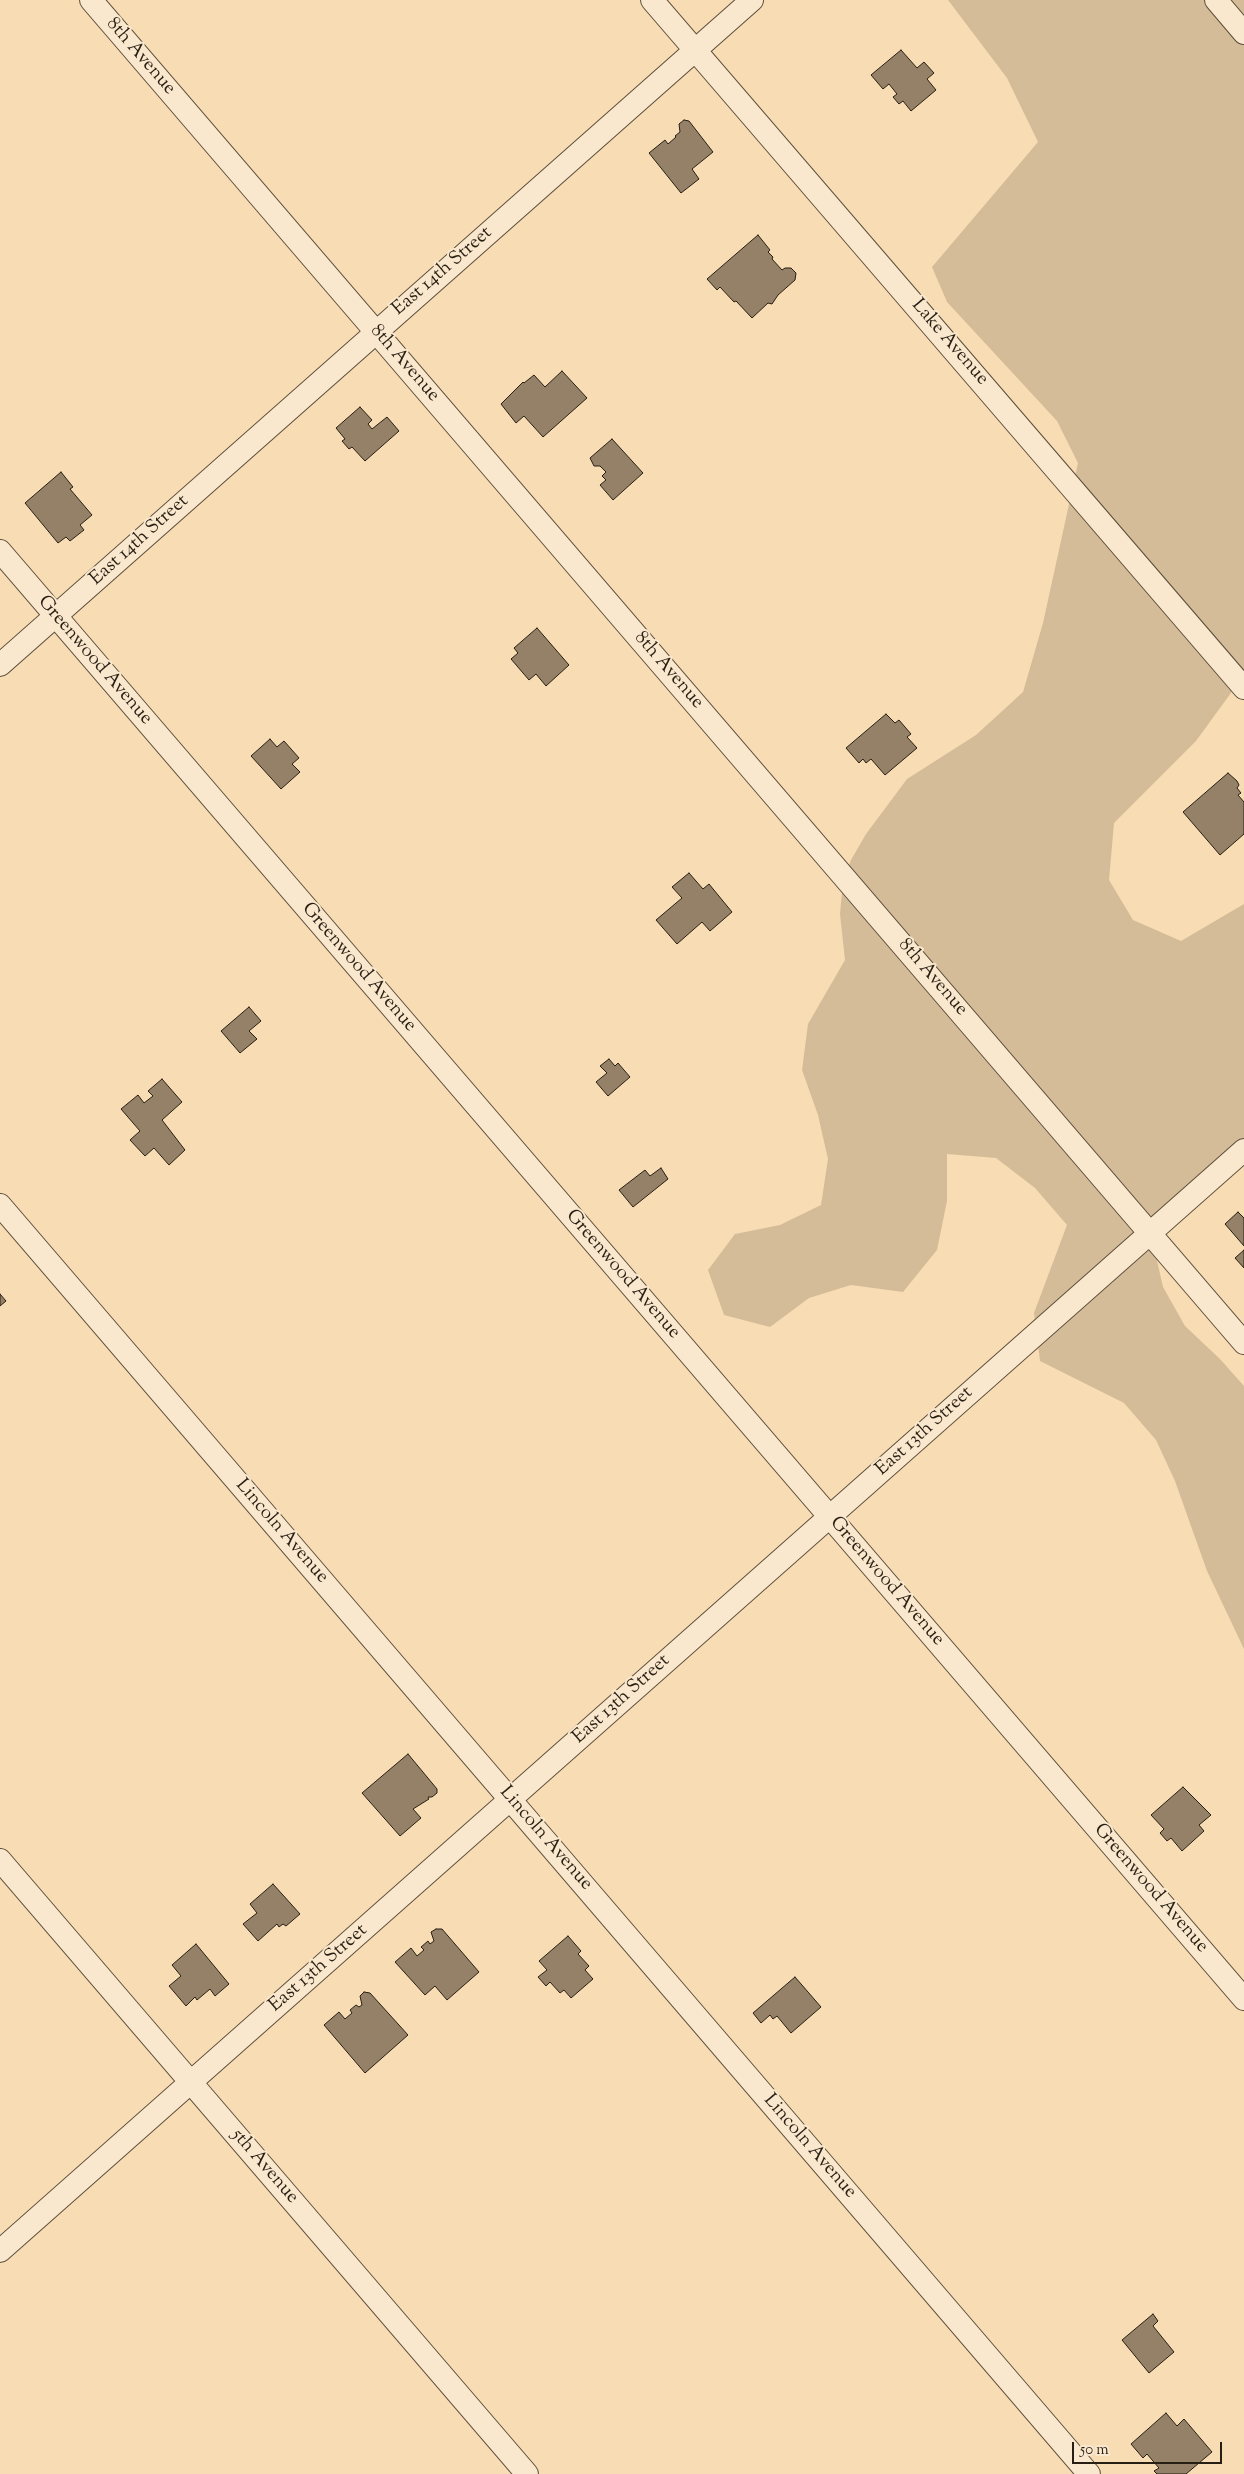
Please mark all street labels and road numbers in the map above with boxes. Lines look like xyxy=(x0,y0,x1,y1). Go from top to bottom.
street label: 8th Avenue xyxy=(100,14,180,100)
street label: East 14th Street xyxy=(388,222,498,322)
street label: Lake Avenue xyxy=(905,295,993,391)
street label: 8th Avenue xyxy=(364,321,444,407)
street label: East 14th Street xyxy=(86,491,194,591)
street label: Greenwood Avenue xyxy=(32,592,156,730)
street label: 8th Avenue xyxy=(628,628,708,714)
street label: Greenwood Avenue xyxy=(296,899,420,1037)
street label: 8th Avenue xyxy=(892,935,972,1021)
street label: Greenwood Avenue xyxy=(560,1206,684,1344)
street label: East 13th Street xyxy=(872,1382,978,1482)
street label: Lincoln Avenue xyxy=(229,1475,333,1589)
street label: Greenwood Avenue xyxy=(824,1513,948,1651)
street label: East 13th Street xyxy=(569,1650,675,1750)
street label: Lincoln Avenue xyxy=(493,1782,597,1896)
street label: Greenwood Avenue xyxy=(1088,1820,1212,1958)
street label: East 13th Street xyxy=(265,1920,373,2018)
street label: Lincoln Avenue xyxy=(757,2090,861,2204)
street label: 5th Avenue xyxy=(225,2125,303,2209)

